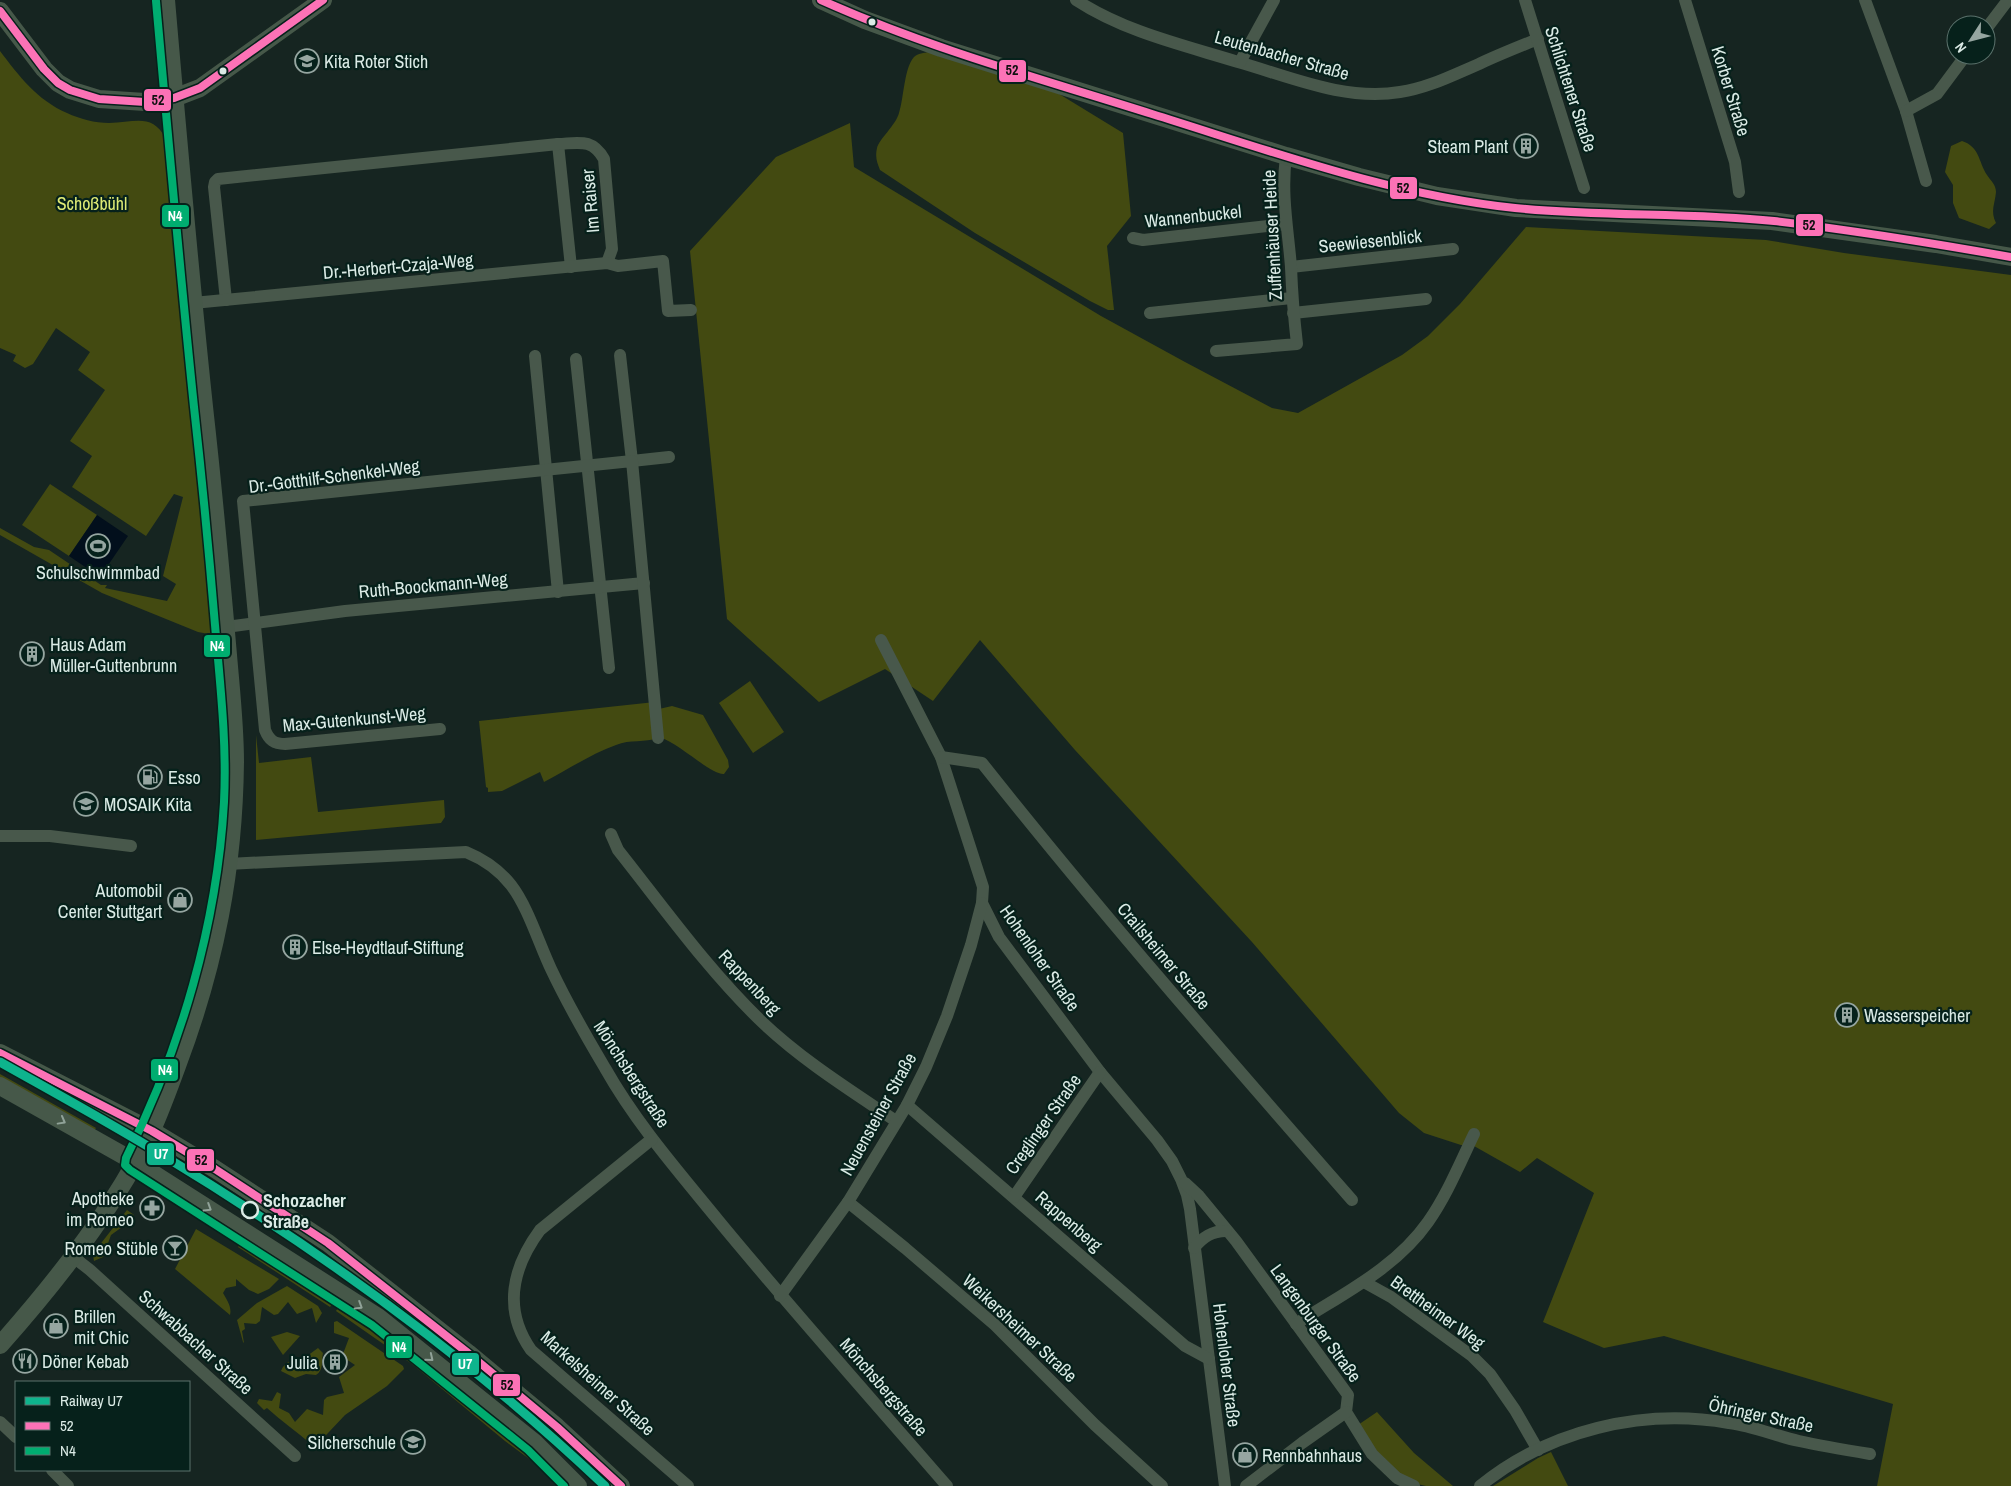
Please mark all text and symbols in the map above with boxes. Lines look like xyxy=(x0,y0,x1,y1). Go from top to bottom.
north arrow xyxy=(1946,15,1996,65)
unlabelled marker xyxy=(867,17,877,27)
street label: Schlichtener Straße xyxy=(1539,23,1603,155)
street label: Leutenbacher Straße xyxy=(1212,24,1352,86)
text: N xyxy=(1951,39,1970,56)
street label: Korber Straße xyxy=(1705,43,1757,139)
school or university icon: Kita Roter Stich xyxy=(294,48,320,74)
place label: Kita Roter Stich xyxy=(324,49,428,74)
line badge: 52 xyxy=(998,59,1027,83)
text: 52 xyxy=(1006,61,1018,79)
unlabelled marker xyxy=(218,66,228,76)
line badge: 52 xyxy=(143,88,172,112)
text: 52 xyxy=(152,91,164,109)
building icon: Steam Plant xyxy=(1513,133,1539,159)
place label: Steam Plant xyxy=(1428,134,1508,159)
street label: Im Raiser xyxy=(575,168,605,234)
street label: Zuffenhäuser Heide xyxy=(1256,169,1288,301)
line badge: 52 xyxy=(1389,176,1418,200)
text: 52 xyxy=(1397,179,1409,197)
park label: Schoßbühl xyxy=(57,191,127,216)
street label: Wannenbuckel xyxy=(1143,198,1243,234)
line badge: N4 xyxy=(161,204,190,228)
text: N4 xyxy=(168,207,183,225)
line badge: 52 xyxy=(1795,213,1824,237)
text: 52 xyxy=(1803,216,1815,234)
street label: Seewiesenblick xyxy=(1317,223,1423,259)
street label: Dr.-Herbert-Czaja-Weg xyxy=(322,247,475,285)
street label: Dr.-Gotthilf-Schenkel-Weg xyxy=(247,453,422,499)
sports icon: Schulschwimmbad xyxy=(85,533,111,559)
place label: Schulschwimmbad xyxy=(36,560,160,585)
street label: Ruth-Boockmann-Weg xyxy=(358,566,509,604)
place label: Haus Adam Müller-Guttenbrunn xyxy=(50,632,177,678)
line badge: N4 xyxy=(203,634,231,658)
text: N4 xyxy=(210,637,225,655)
building icon: Haus Adam Müller-Guttenbrunn xyxy=(19,641,45,667)
street label: Max-Gutenkunst-Weg xyxy=(282,700,427,738)
fuel station icon: Esso xyxy=(137,764,163,790)
place label: Esso xyxy=(168,765,201,790)
school or university icon: MOSAIK Kita xyxy=(73,791,99,817)
place label: MOSAIK Kita xyxy=(104,792,192,817)
place label: Automobil Center Stuttgart xyxy=(58,878,162,924)
shop icon: Automobil Center Stuttgart xyxy=(167,887,193,913)
street label: Crailsheimer Straße xyxy=(1112,897,1216,1015)
street label: Hohenloher Straße xyxy=(994,900,1086,1016)
building icon: Else-Heydtlauf-Stiftung xyxy=(282,934,308,960)
place label: Else-Heydtlauf-Stiftung xyxy=(312,935,465,960)
street label: Rappenberg xyxy=(713,944,787,1021)
building icon: Wasserspeicher xyxy=(1834,1002,1860,1028)
place label: Wasserspeicher xyxy=(1864,1003,1970,1028)
street label: Mönchsbergstraße xyxy=(588,1016,676,1132)
street label: Neuensteiner Straße xyxy=(834,1048,922,1180)
line badge: N4 xyxy=(150,1058,179,1082)
text: N4 xyxy=(158,1061,173,1079)
street label: Creglinger Straße xyxy=(999,1069,1087,1179)
one-way arrow xyxy=(57,1114,66,1124)
line badge: U7 xyxy=(146,1142,175,1166)
text: U7 xyxy=(154,1145,169,1163)
line badge: 52 xyxy=(186,1148,215,1172)
text: 52 xyxy=(195,1151,207,1169)
street label: Rappenberg xyxy=(1030,1185,1108,1258)
place label: Apotheke im Romeo xyxy=(66,1186,134,1232)
place label: Schozacher Straße xyxy=(263,1188,346,1234)
pharmacy icon: Apotheke im Romeo xyxy=(139,1195,165,1221)
marker: Schozacher Straße xyxy=(241,1201,259,1219)
one-way arrow xyxy=(203,1202,212,1212)
bar icon: Romeo Stüble xyxy=(162,1235,188,1261)
place label: Romeo Stüble xyxy=(64,1236,158,1261)
street label: Langenburger Straße xyxy=(1265,1259,1367,1387)
street label: Weikersheimer Straße xyxy=(957,1268,1083,1388)
street label: Brettheimer Weg xyxy=(1386,1269,1491,1355)
street label: Schwabbacher Straße xyxy=(133,1284,259,1400)
one-way arrow xyxy=(354,1299,363,1309)
street label: Hohenloher Straße xyxy=(1207,1302,1247,1428)
place label: Brillen mit Chic xyxy=(74,1304,129,1350)
shop icon: Brillen mit Chic xyxy=(43,1313,69,1339)
street label: Markelsheimer Straße xyxy=(535,1325,661,1441)
street label: Mönchsbergstraße xyxy=(834,1332,934,1442)
line badge: N4 xyxy=(385,1335,413,1359)
text: N4 xyxy=(392,1338,407,1356)
restaurant icon: Döner Kebab xyxy=(12,1348,38,1374)
place label: Döner Kebab xyxy=(42,1349,129,1374)
building icon: Julia xyxy=(322,1349,348,1375)
place label: Julia xyxy=(287,1350,318,1375)
one-way arrow xyxy=(424,1352,433,1360)
line badge: U7 xyxy=(451,1352,480,1376)
text: U7 xyxy=(458,1355,473,1373)
line badge: 52 xyxy=(492,1373,521,1397)
text: 52 xyxy=(501,1376,513,1394)
legend xyxy=(15,1381,190,1471)
text: Railway U7 xyxy=(60,1390,123,1411)
street label: Öhringer Straße xyxy=(1706,1392,1816,1438)
text: 52 xyxy=(60,1415,74,1436)
school or university icon: Silcherschule xyxy=(400,1429,426,1455)
place label: Silcherschule xyxy=(307,1430,396,1455)
text: N4 xyxy=(60,1440,76,1461)
shop icon: Rennbahnhaus xyxy=(1232,1442,1258,1468)
place label: Rennbahnhaus xyxy=(1262,1443,1362,1468)

